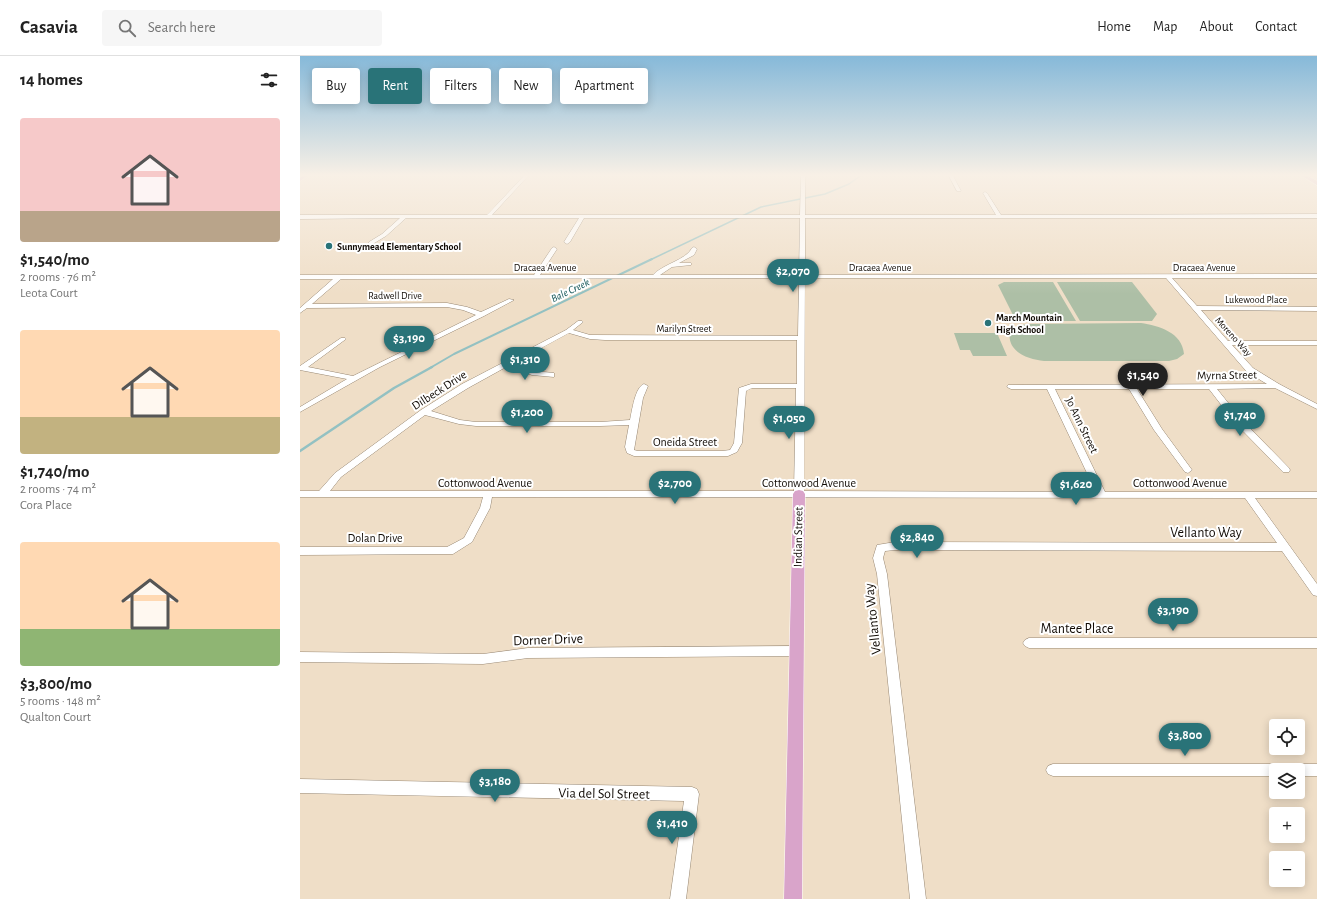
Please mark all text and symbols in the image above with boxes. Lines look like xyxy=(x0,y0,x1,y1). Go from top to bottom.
search box xyxy=(102,10,382,46)
icon: search xyxy=(116,17,138,39)
text: Casavia xyxy=(20,18,78,37)
text: Search here xyxy=(148,20,216,35)
text: Home xyxy=(1097,20,1131,34)
text: Map xyxy=(1153,20,1177,34)
text: About xyxy=(1199,20,1233,34)
text: Contact xyxy=(1255,20,1297,34)
chip: Buy xyxy=(312,68,360,104)
chip: Rent xyxy=(368,68,422,104)
chip: Filters xyxy=(430,68,491,104)
chip: New xyxy=(499,68,552,104)
chip: Apartment xyxy=(560,68,648,104)
icon: filters xyxy=(258,69,280,91)
text: 14 homes xyxy=(20,71,83,88)
icon: home xyxy=(114,144,186,216)
marker: Sunnymead Elementary School xyxy=(324,241,334,251)
place label: Sunnymead Elementary School xyxy=(337,242,461,252)
text: $1,540/mo xyxy=(20,251,89,268)
pin: $2,070 xyxy=(760,259,826,293)
street label: Dracaea Avenue xyxy=(514,263,577,273)
street label: Dracaea Avenue xyxy=(849,263,912,273)
street label: Dracaea Avenue xyxy=(1173,263,1236,273)
text: $2,070 xyxy=(776,265,810,278)
text: 2 rooms · 76 m² xyxy=(20,271,96,284)
water label: Bale Creek xyxy=(549,277,591,304)
text: Leota Court xyxy=(20,287,78,300)
street label: Radwell Drive xyxy=(368,291,422,301)
street label: Lukewood Place xyxy=(1225,295,1288,305)
place label: March Mountain High School xyxy=(996,313,1062,335)
street label: Moreno Way xyxy=(1213,315,1254,359)
marker: March Mountain High School xyxy=(983,318,993,328)
street label: Marilyn Street xyxy=(656,324,712,334)
pin: $3,190 xyxy=(376,326,442,360)
text: $3,190 xyxy=(393,332,425,345)
pin: $1,310 xyxy=(492,347,558,381)
text: $1,310 xyxy=(510,353,540,366)
icon: home xyxy=(114,356,186,428)
pin: $1,540 xyxy=(1110,363,1176,397)
street label: Dilbeck Drive xyxy=(410,368,468,412)
street label: Myrna Street xyxy=(1197,368,1257,383)
text: $1,540 xyxy=(1127,369,1159,382)
street label: Jo Ann Street xyxy=(1063,395,1101,455)
pin: $1,200 xyxy=(494,400,560,434)
pin: $1,740 xyxy=(1207,403,1273,437)
text: $1,200 xyxy=(510,406,544,419)
pin: $1,050 xyxy=(756,406,822,440)
text: $1,740 xyxy=(1224,409,1256,422)
text: $1,050 xyxy=(773,412,805,425)
street label: Oneida Street xyxy=(653,436,717,448)
text: $1,740/mo xyxy=(20,463,89,480)
pin: $2,700 xyxy=(642,471,708,505)
pin: $1,620 xyxy=(1043,472,1109,506)
street label: Cottonwood Avenue xyxy=(438,477,532,489)
text: $2,700 xyxy=(658,477,692,490)
street label: Cottonwood Avenue xyxy=(762,477,856,489)
street label: Cottonwood Avenue xyxy=(1133,477,1227,489)
text: $1,620 xyxy=(1060,478,1092,491)
text: 2 rooms · 74 m² xyxy=(20,483,96,496)
text: Cora Place xyxy=(20,499,72,512)
street label: Indian Street xyxy=(791,507,805,567)
pin: $2,840 xyxy=(884,525,950,559)
street label: Vellanto Way xyxy=(1170,526,1242,540)
text: $2,840 xyxy=(900,531,934,544)
street label: Dolan Drive xyxy=(347,532,403,544)
icon: home xyxy=(114,568,186,640)
street label: Vellanto Way xyxy=(862,583,884,655)
pin: $3,190 xyxy=(1140,598,1206,632)
text: $3,190 xyxy=(1157,604,1189,617)
street label: Mantee Place xyxy=(1041,622,1113,636)
street label: Dorner Drive xyxy=(513,632,583,648)
text: $3,800/mo xyxy=(20,675,92,692)
text: 5 rooms · 148 m² xyxy=(20,695,101,708)
text: Qualton Court xyxy=(20,711,91,724)
map controls xyxy=(1269,719,1305,887)
button: locate xyxy=(1269,719,1305,755)
pin: $3,800 xyxy=(1152,723,1218,757)
text: $3,800 xyxy=(1168,729,1202,742)
button: layers xyxy=(1269,763,1305,799)
pin: $3,180 xyxy=(462,769,528,803)
text: $3,180 xyxy=(479,775,511,788)
street label: Via del Sol Street xyxy=(558,786,650,802)
button: + xyxy=(1269,807,1305,843)
pin: $1,410 xyxy=(639,811,705,845)
text: $1,410 xyxy=(656,817,688,830)
button: − xyxy=(1269,851,1305,887)

